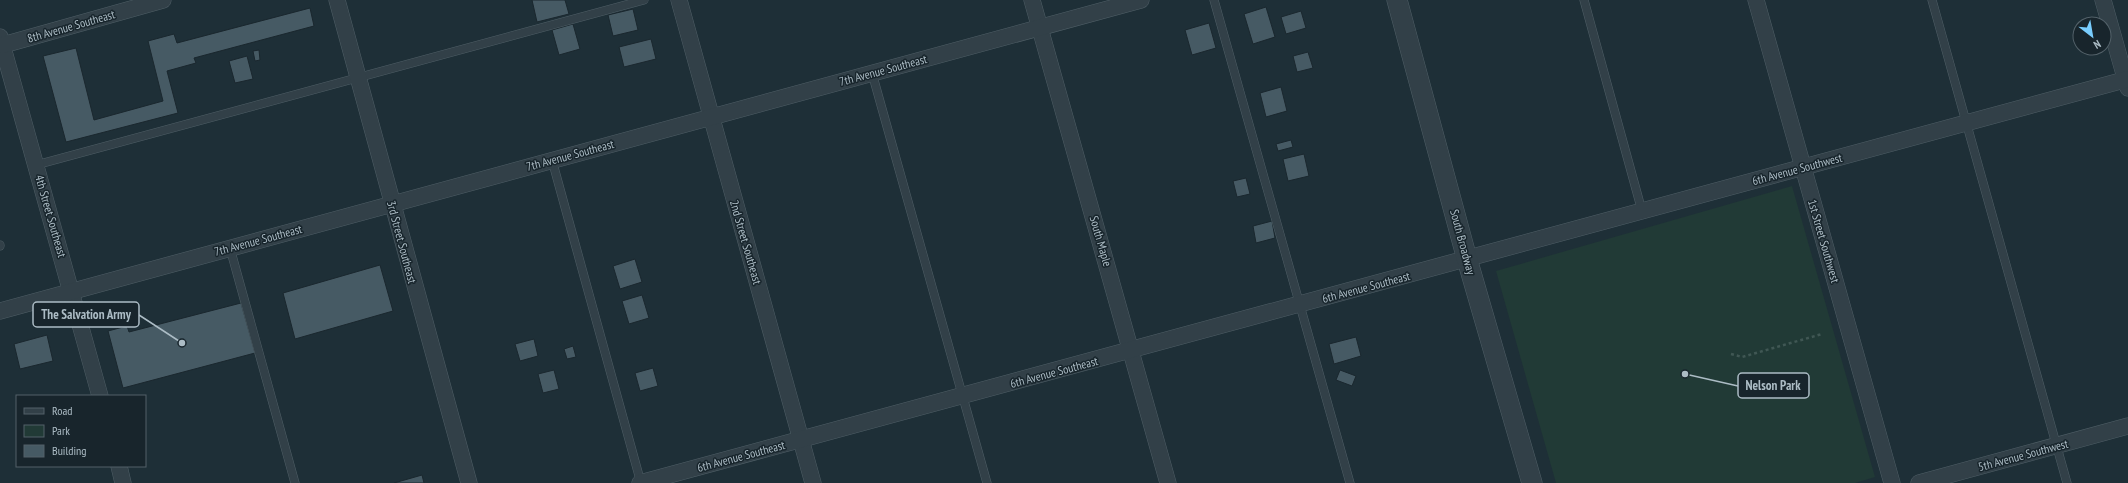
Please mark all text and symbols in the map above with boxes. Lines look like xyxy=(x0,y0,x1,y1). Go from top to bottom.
street label: 8th Avenue Southeast xyxy=(26,6,117,46)
north arrow xyxy=(2072,16,2112,56)
text: N xyxy=(2091,37,2103,52)
street label: 7th Avenue Southeast xyxy=(837,51,929,89)
street label: 7th Avenue Southeast xyxy=(524,136,616,174)
street label: 6th Avenue Southwest xyxy=(1750,150,1844,188)
street label: 4th Street Southeast xyxy=(32,173,70,260)
street label: 2nd Street Southeast xyxy=(727,198,765,287)
street label: 1st Street Southwest xyxy=(1805,198,1843,285)
street label: 3rd Street Southeast xyxy=(384,199,420,286)
street label: South Broadway xyxy=(1447,208,1479,277)
street label: South Maple xyxy=(1087,214,1115,268)
street label: 7th Avenue Southeast xyxy=(212,221,304,259)
street label: 6th Avenue Southeast xyxy=(1320,268,1412,306)
callout: The Salvation Army xyxy=(33,302,139,327)
text: The Salvation Army xyxy=(41,306,132,323)
street label: 6th Avenue Southeast xyxy=(1008,353,1100,391)
callout: Nelson Park xyxy=(1738,373,1809,398)
text: Nelson Park xyxy=(1745,377,1801,394)
legend xyxy=(16,395,146,467)
text: Road xyxy=(52,403,72,418)
text: Park xyxy=(52,423,70,438)
street label: 5th Avenue Southwest xyxy=(1976,436,2070,474)
street label: 6th Avenue Southeast xyxy=(695,437,787,475)
text: Building xyxy=(52,443,87,458)

